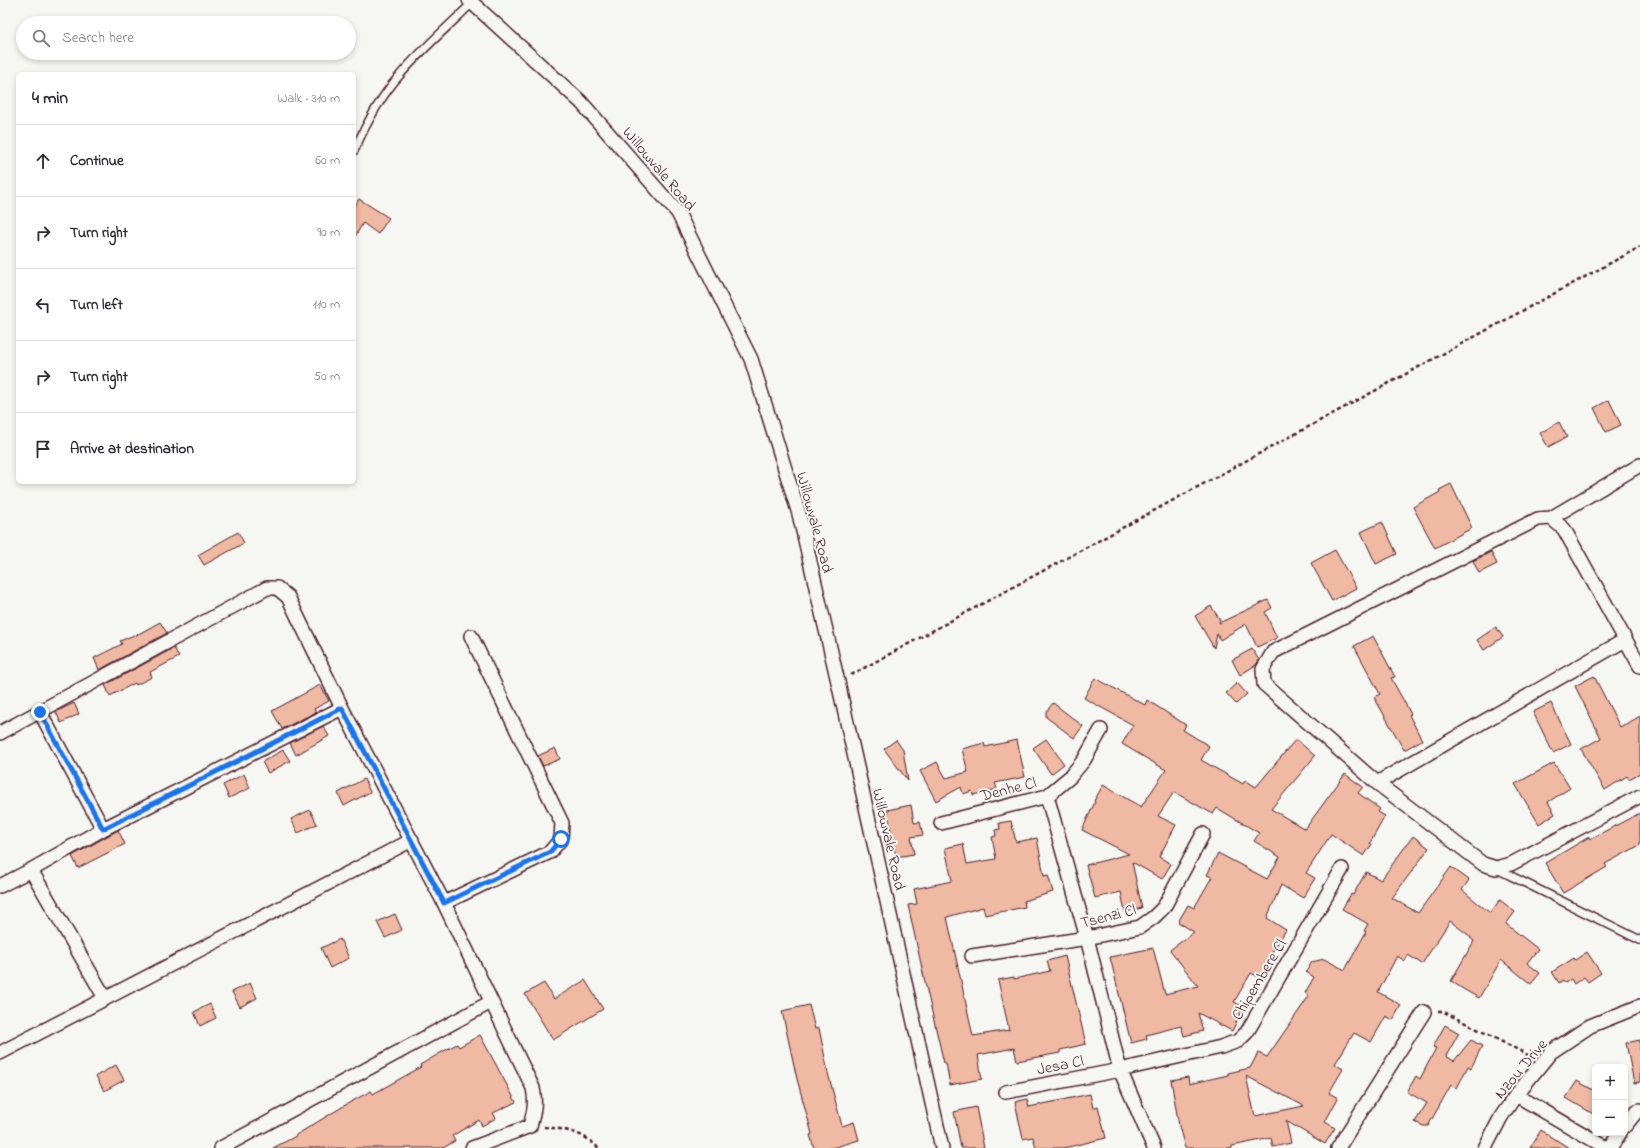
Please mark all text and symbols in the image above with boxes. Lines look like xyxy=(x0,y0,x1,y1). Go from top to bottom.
search box xyxy=(16,16,356,60)
icon: search xyxy=(30,27,52,49)
text: Search here xyxy=(62,27,134,49)
text: 4 min xyxy=(32,86,68,111)
text: Walk · 310 m xyxy=(277,89,340,108)
street label: Willowvale Road xyxy=(616,122,701,217)
icon: ahead xyxy=(32,150,54,172)
text: Continue xyxy=(70,150,124,172)
text: 60 m xyxy=(315,151,340,170)
icon: right xyxy=(32,222,54,244)
text: Turn right xyxy=(70,222,128,244)
text: 90 m xyxy=(317,223,340,242)
icon: left xyxy=(32,294,54,316)
text: Turn left xyxy=(70,294,123,316)
text: 110 m xyxy=(313,295,340,314)
icon: right xyxy=(32,366,54,388)
text: Turn right xyxy=(70,366,128,388)
text: 50 m xyxy=(314,367,340,386)
icon: arrive xyxy=(32,438,54,460)
text: Arrive at destination xyxy=(70,438,194,460)
street label: Willowvale Road xyxy=(789,469,839,576)
route end xyxy=(31,703,49,721)
street label: Denhe Cl xyxy=(977,771,1039,809)
street label: Willowvale Road xyxy=(865,786,911,893)
route start xyxy=(552,830,570,848)
street label: Tsenzi Cl xyxy=(1078,898,1139,935)
street label: Chipembere Cl xyxy=(1226,935,1294,1025)
street label: Nzou Drive xyxy=(1489,1033,1555,1105)
street label: Jesa Cl xyxy=(1035,1050,1086,1082)
map controls xyxy=(1592,1064,1628,1136)
button: + xyxy=(1592,1064,1628,1100)
button: − xyxy=(1592,1100,1628,1136)

